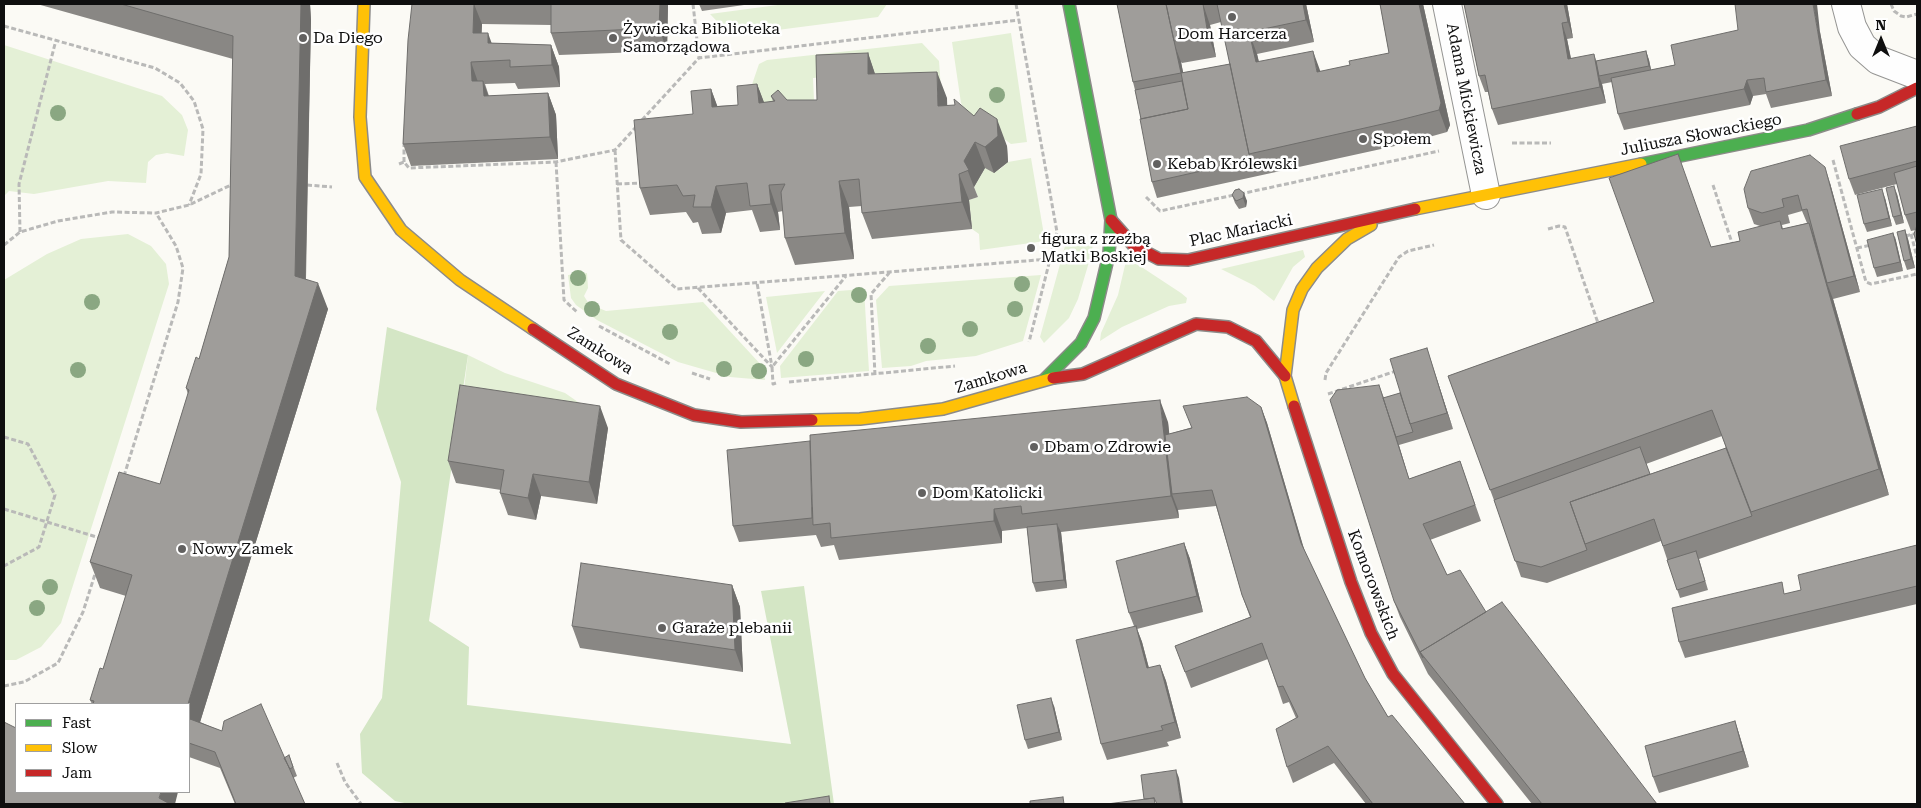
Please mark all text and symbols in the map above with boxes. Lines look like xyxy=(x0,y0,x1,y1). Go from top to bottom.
marker: Dom Harcerza xyxy=(1226,11,1238,23)
north arrow xyxy=(1856,15,1906,65)
text: N xyxy=(1876,17,1886,33)
place label: Żywiecka Biblioteka Samorządowa xyxy=(623,19,780,57)
street label: Adama Mickiewicza xyxy=(1442,22,1490,176)
place label: Dom Harcerza xyxy=(1177,24,1287,44)
place label: Da Diego xyxy=(313,28,383,48)
marker: Da Diego xyxy=(297,32,309,44)
marker: Żywiecka Biblioteka Samorządowa xyxy=(607,32,619,44)
street label: Juliusza Słowackiego xyxy=(1619,110,1783,160)
place label: Społem xyxy=(1373,129,1432,149)
marker: Społem xyxy=(1357,133,1369,145)
place label: Kebab Królewski xyxy=(1167,154,1298,174)
marker: Kebab Królewski xyxy=(1151,158,1163,170)
street label: Plac Mariacki xyxy=(1188,211,1294,251)
place label: figura z rzeźbą Matki Boskiej xyxy=(1041,229,1151,267)
marker: figura z rzeźbą Matki Boskiej xyxy=(1025,242,1037,254)
street label: Zamkowa xyxy=(564,323,636,379)
street label: Zamkowa xyxy=(953,358,1029,398)
place label: Dbam o Zdrowie xyxy=(1044,437,1171,457)
marker: Dbam o Zdrowie xyxy=(1028,441,1040,453)
place label: Dom Katolicki xyxy=(932,483,1043,503)
marker: Dom Katolicki xyxy=(916,487,928,499)
street label: Komorowskich xyxy=(1343,527,1403,643)
place label: Nowy Zamek xyxy=(192,539,293,559)
marker: Nowy Zamek xyxy=(176,543,188,555)
place label: Garaże plebanii xyxy=(672,618,792,638)
marker: Garaże plebanii xyxy=(656,622,668,634)
legend xyxy=(15,703,190,793)
text: Fast xyxy=(62,714,91,732)
text: Slow xyxy=(62,739,97,757)
text: Jam xyxy=(62,764,92,782)

